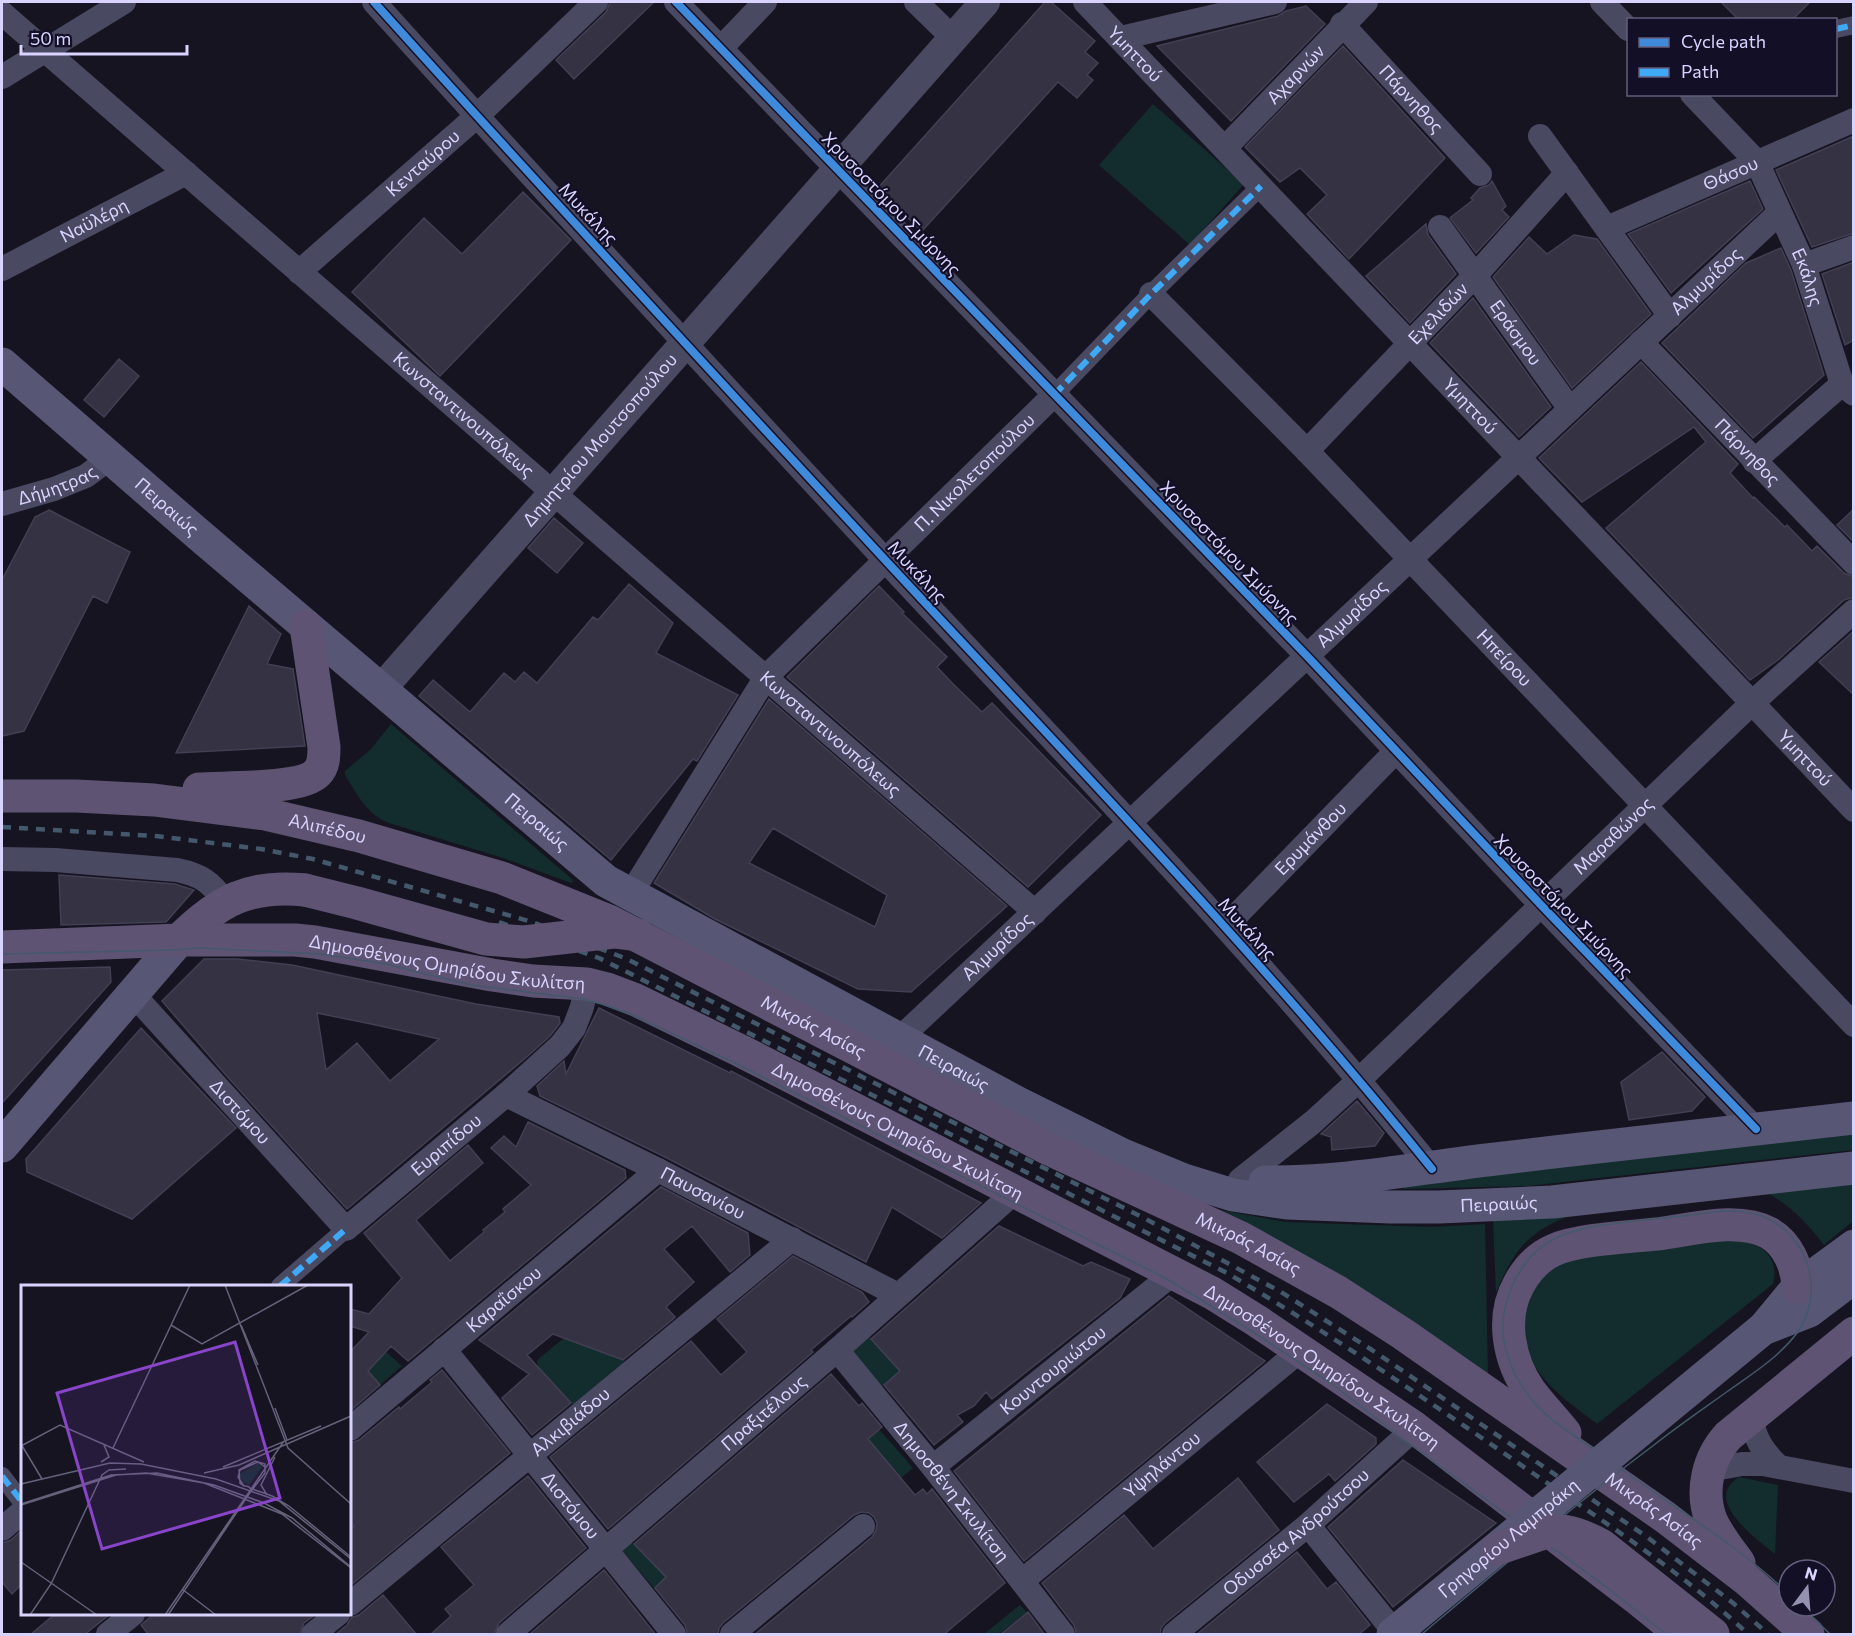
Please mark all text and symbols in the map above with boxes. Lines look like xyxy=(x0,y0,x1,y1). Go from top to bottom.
scale bar xyxy=(21,18,188,56)
legend xyxy=(1627,18,1837,96)
street label: Υμηττού xyxy=(1103,21,1167,86)
text: 50 m xyxy=(30,27,71,49)
text: Cycle path xyxy=(1681,30,1766,52)
street label: Αχαρνών xyxy=(1261,40,1329,108)
street label: Πάρνηθος xyxy=(1375,60,1449,137)
text: Path xyxy=(1681,60,1719,82)
street label: Κενταύρου xyxy=(381,124,464,201)
street label: Χρυσοστόμου Σμύρνης xyxy=(818,127,966,280)
street label: Θάσου xyxy=(1699,151,1761,195)
street label: Μυκάλης xyxy=(555,178,623,249)
street label: Ναϋλέρη xyxy=(56,193,131,247)
street label: Αλμυρίδος xyxy=(1665,242,1746,319)
street label: Εκάλης xyxy=(1788,244,1828,309)
street label: Εχελιδών xyxy=(1403,277,1472,348)
street label: Εράσμου xyxy=(1486,295,1547,369)
street label: Κωνσταντινουπόλεως xyxy=(389,347,539,481)
street label: Δημητρίου Μουτσοπούλου xyxy=(517,348,681,531)
street label: Υμηττού xyxy=(1439,373,1502,438)
street label: Π. Νικολετοπούλου xyxy=(909,408,1039,536)
street label: Πάρνηθος xyxy=(1711,413,1785,490)
street label: Δήμητρας xyxy=(15,460,101,509)
street label: Πειραιώς xyxy=(131,472,204,540)
street label: Χρυσοστόμου Σμύρνης xyxy=(1156,476,1304,629)
street label: Μυκάλης xyxy=(884,536,952,607)
street label: Αλμυρίδος xyxy=(1311,575,1391,652)
street label: Ηπείρου xyxy=(1472,624,1537,690)
street label: Κωνσταντινουπόλεως xyxy=(756,666,906,800)
street label: Υμηττού xyxy=(1774,725,1837,790)
street label: Πειραιώς xyxy=(501,788,574,855)
street label: Μαραθώνος xyxy=(1568,792,1657,879)
street label: Ερυμάνθου xyxy=(1270,797,1350,879)
street label: Αλιπέδου xyxy=(287,808,369,848)
street label: Χρυσοστόμου Σμύρνης xyxy=(1490,829,1638,982)
street label: Μυκάλης xyxy=(1214,893,1282,964)
street label: Αλμυρίδος xyxy=(957,907,1037,984)
street label: Δημοσθένους Ομηρίδου Σκυλίτση xyxy=(307,929,586,994)
street label: Μικράς Ασίας xyxy=(758,990,870,1062)
street label: Πειραιώς xyxy=(915,1039,994,1096)
street label: Δημοσθένους Ομηρίδου Σκυλίτση xyxy=(768,1057,1027,1204)
street label: Διστόμου xyxy=(205,1074,276,1148)
street label: Ευριπίδου xyxy=(406,1109,485,1180)
street label: Παυσανίου xyxy=(657,1161,749,1224)
street label: Πειραιώς xyxy=(1460,1191,1538,1216)
street label: Μικράς Ασίας xyxy=(1193,1207,1305,1279)
street label: Καραΐσκου xyxy=(461,1261,545,1337)
street label: Δημοσθένους Ομηρίδου Σκυλίτση xyxy=(1201,1279,1445,1453)
inset map xyxy=(21,1285,351,1615)
street label: Κουντουριώτου xyxy=(995,1320,1110,1419)
street label: Πραξιτέλους xyxy=(716,1370,810,1455)
street label: Αλκιβιάδου xyxy=(526,1382,614,1460)
street label: Δημοσθένη Σκυλίτση xyxy=(890,1416,1015,1566)
street label: Υψηλάντου xyxy=(1119,1426,1204,1502)
street label: Οδυσσέα Ανδρούτσου xyxy=(1218,1463,1373,1600)
street label: Διστόμου xyxy=(537,1467,605,1543)
street label: Μικράς Ασίας xyxy=(1601,1467,1708,1552)
street label: Γρηγορίου Λαμπράκη xyxy=(1433,1473,1583,1602)
north arrow xyxy=(1777,1558,1837,1618)
text: N xyxy=(1803,1562,1820,1584)

